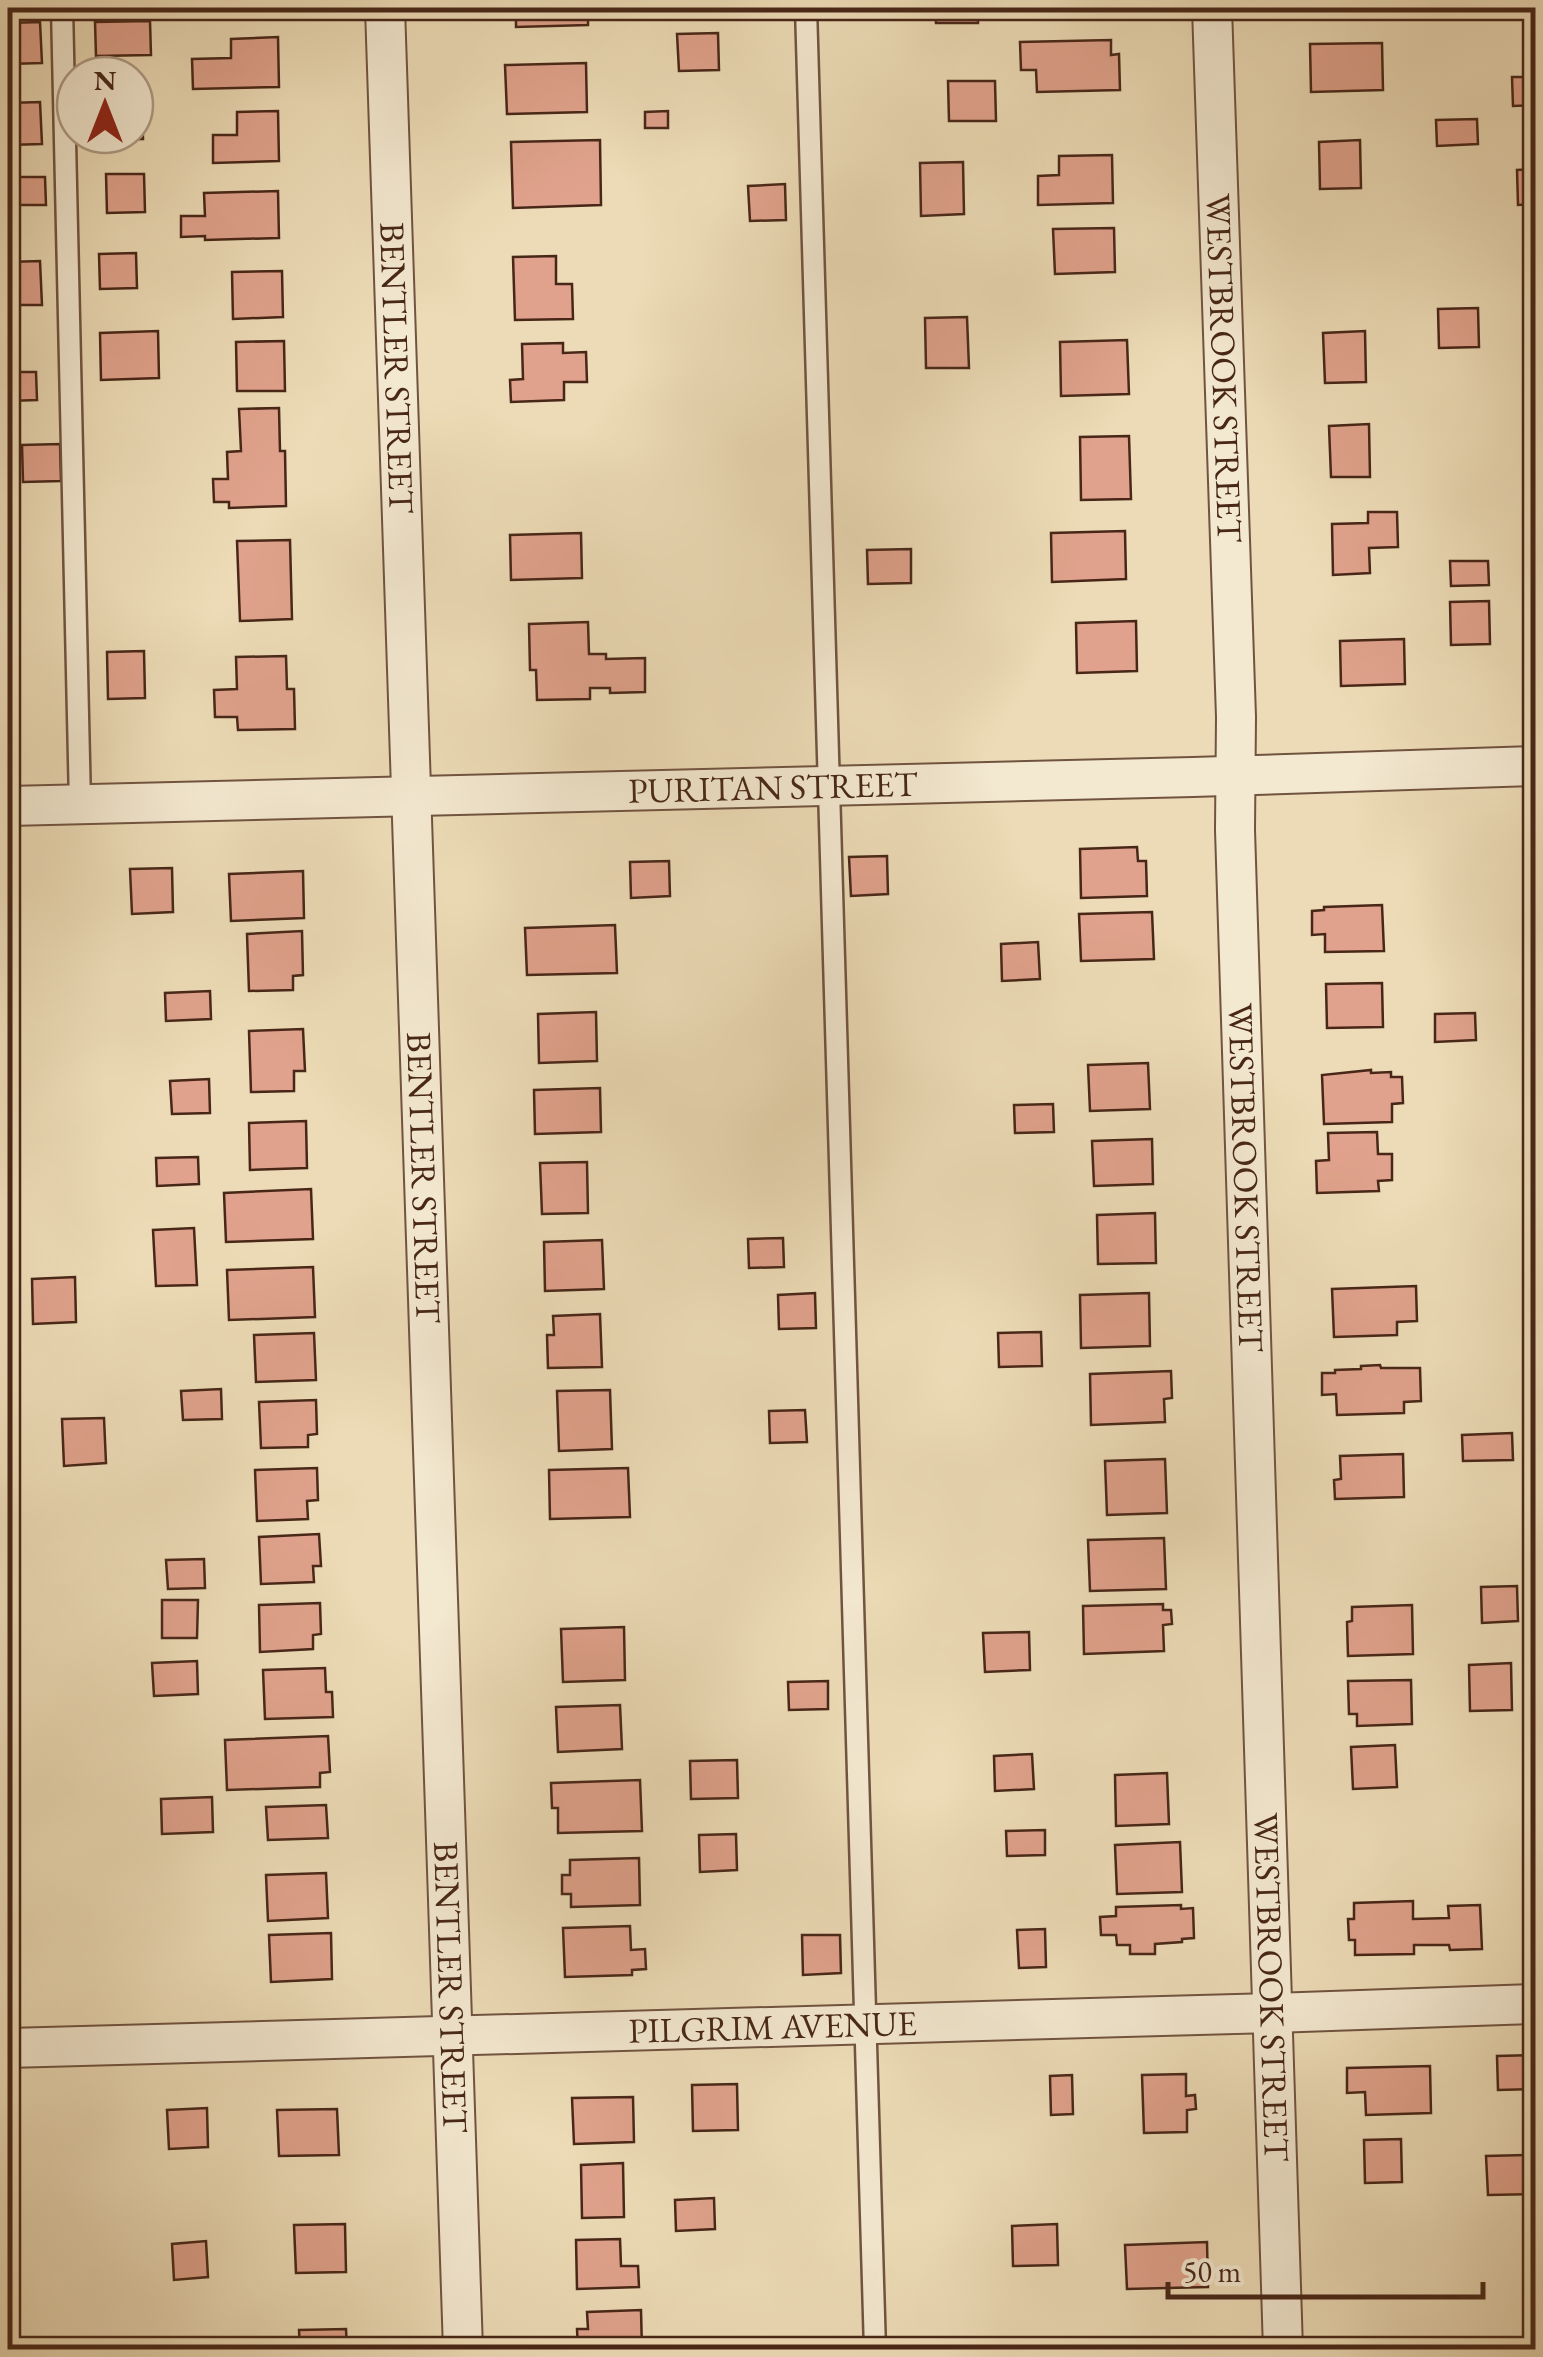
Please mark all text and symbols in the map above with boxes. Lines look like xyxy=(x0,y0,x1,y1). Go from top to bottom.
north arrow xyxy=(55,55,155,155)
text: N xyxy=(94,62,117,98)
street label: WESTBROOK STREET xyxy=(1196,193,1253,543)
street label: BENTLER STREET xyxy=(370,221,425,515)
street label: PURITAN STREET xyxy=(628,761,918,813)
street label: WESTBROOK STREET xyxy=(1218,1002,1274,1353)
street label: BENTLER STREET xyxy=(397,1031,452,1324)
street label: WESTBROOK STREET xyxy=(1244,1812,1300,2163)
street label: BENTLER STREET xyxy=(424,1841,479,2134)
street label: PILGRIM AVENUE xyxy=(628,2000,918,2053)
scale bar xyxy=(1168,2237,1483,2299)
text: 50 m xyxy=(1183,2252,1241,2291)

